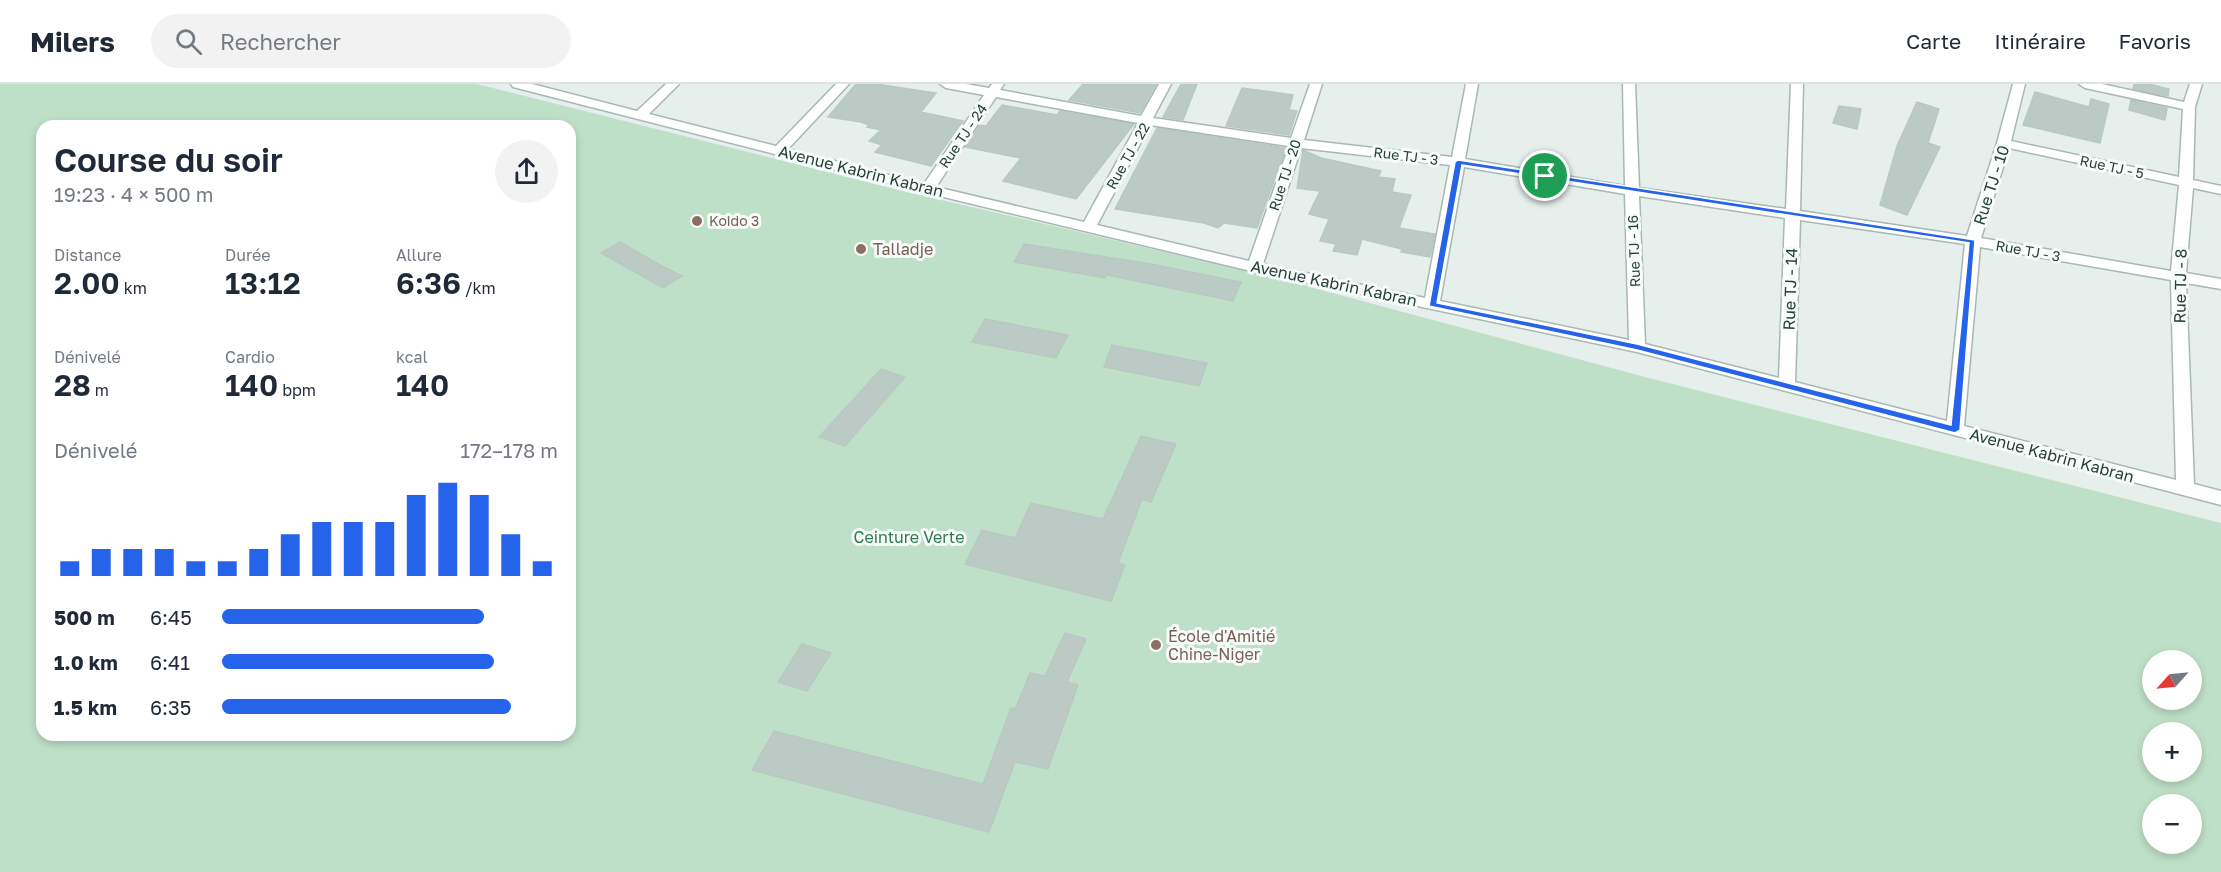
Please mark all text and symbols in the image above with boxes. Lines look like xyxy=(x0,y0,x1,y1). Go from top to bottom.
search box xyxy=(151,14,571,68)
text: Milers xyxy=(30,25,115,58)
icon: search xyxy=(172,25,205,58)
text: Rechercher xyxy=(220,28,341,55)
text: Carte xyxy=(1906,28,1961,54)
text: Itinéraire xyxy=(1994,28,2086,54)
text: Favoris xyxy=(2119,28,2191,54)
street label: Rue TJ - 24 xyxy=(935,100,990,171)
street label: Rue TJ - 22 xyxy=(1102,120,1153,192)
street label: Rue TJ - 20 xyxy=(1265,137,1304,213)
text: Course du soir xyxy=(54,140,283,179)
button: share xyxy=(495,140,558,203)
street label: Avenue Kabrin Kabran xyxy=(776,141,946,201)
street label: Rue TJ - 3 xyxy=(1373,143,1439,168)
street label: Rue TJ - 10 xyxy=(1969,143,2013,227)
pin xyxy=(1519,150,1570,201)
street label: Rue TJ - 5 xyxy=(2078,151,2146,182)
icon: arrive xyxy=(1528,159,1561,192)
text: 19:23 · 4 × 500 m xyxy=(54,182,213,206)
place label: Koido 3 xyxy=(709,212,759,229)
marker: Koido 3 xyxy=(690,214,704,228)
street label: Rue TJ - 16 xyxy=(1624,215,1643,287)
street label: Rue TJ - 3 xyxy=(1995,236,2062,265)
place label: Talladje xyxy=(873,239,933,259)
marker: Talladje xyxy=(854,242,868,256)
text: Distance xyxy=(54,245,121,265)
text: Durée xyxy=(225,245,271,265)
text: Allure xyxy=(396,245,442,265)
street label: Rue TJ - 14 xyxy=(1779,247,1801,331)
street label: Rue TJ - 8 xyxy=(2169,248,2191,324)
street label: Avenue Kabrin Kabran xyxy=(1249,256,1419,310)
text: 2.00 xyxy=(54,265,120,301)
text: 13:12 xyxy=(225,265,301,301)
text: 6:36 xyxy=(396,265,461,301)
text: km xyxy=(120,278,147,298)
text: /km xyxy=(461,278,496,298)
text: Dénivelé xyxy=(54,347,121,367)
text: Cardio xyxy=(225,347,275,367)
text: kcal xyxy=(396,347,428,367)
text: 28 xyxy=(54,367,91,403)
text: 140 xyxy=(225,367,278,403)
text: 140 xyxy=(396,367,449,403)
text: m xyxy=(91,380,109,400)
text: bpm xyxy=(278,380,316,400)
street label: Avenue Kabrin Kabran xyxy=(1968,423,2136,487)
text: Dénivelé xyxy=(54,438,137,462)
text: 172–178 m xyxy=(460,438,558,462)
park label: Ceinture Verte xyxy=(854,527,964,547)
text: 500 m xyxy=(54,605,115,629)
text: 6:45 xyxy=(150,605,192,629)
place label: École d'Amitié Chine-Niger xyxy=(1168,626,1275,664)
marker: École d'Amitié Chine-Niger xyxy=(1149,638,1163,652)
text: 1.0 km xyxy=(54,650,118,674)
text: 6:41 xyxy=(150,650,190,674)
north arrow xyxy=(2142,650,2202,710)
map controls xyxy=(2142,650,2202,854)
text: 1.5 km xyxy=(54,695,117,719)
text: 6:35 xyxy=(150,695,191,719)
button: + xyxy=(2142,722,2202,782)
button: − xyxy=(2142,794,2202,854)

